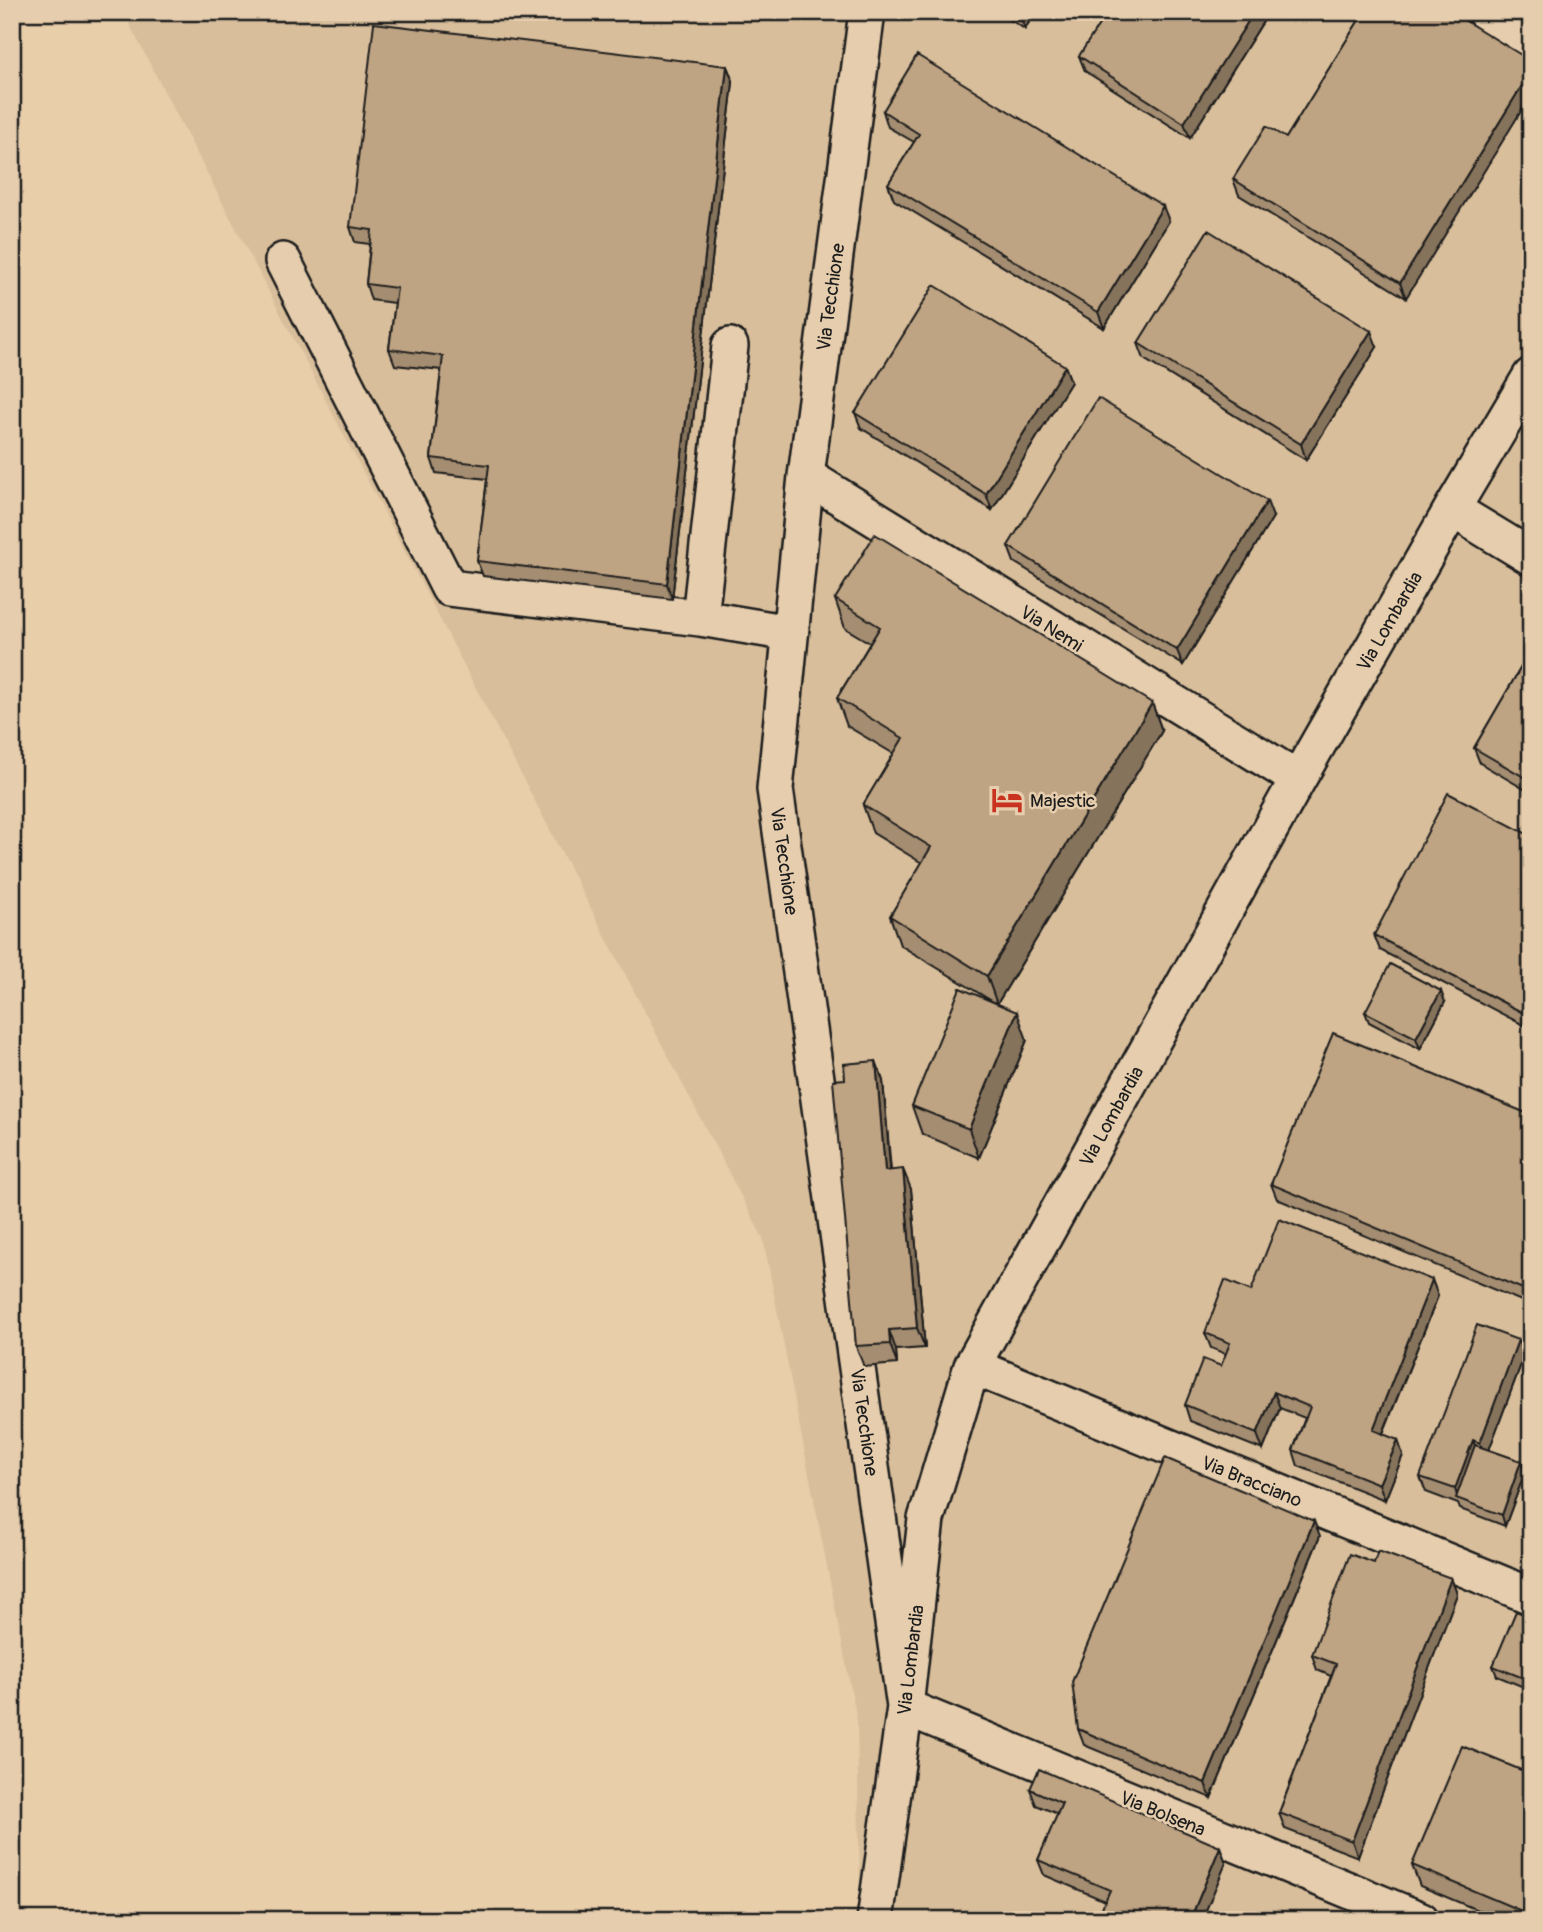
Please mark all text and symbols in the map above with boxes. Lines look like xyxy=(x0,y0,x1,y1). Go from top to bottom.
street label: Via Tecchione xyxy=(812,241,851,352)
street label: Via Lombardia xyxy=(1352,567,1428,676)
street label: Via Nemi xyxy=(1015,600,1088,658)
hotel icon: Majestic xyxy=(990,783,1024,817)
place label: Majestic xyxy=(1030,789,1096,813)
street label: Via Tecchione xyxy=(765,806,804,917)
street label: Via Lombardia xyxy=(1074,1062,1149,1171)
street label: Via Tecchione xyxy=(845,1367,884,1478)
street label: Via Bracciano xyxy=(1198,1451,1305,1513)
street label: Via Lombardia xyxy=(892,1603,930,1717)
street label: Via Bolsena xyxy=(1116,1786,1209,1842)

